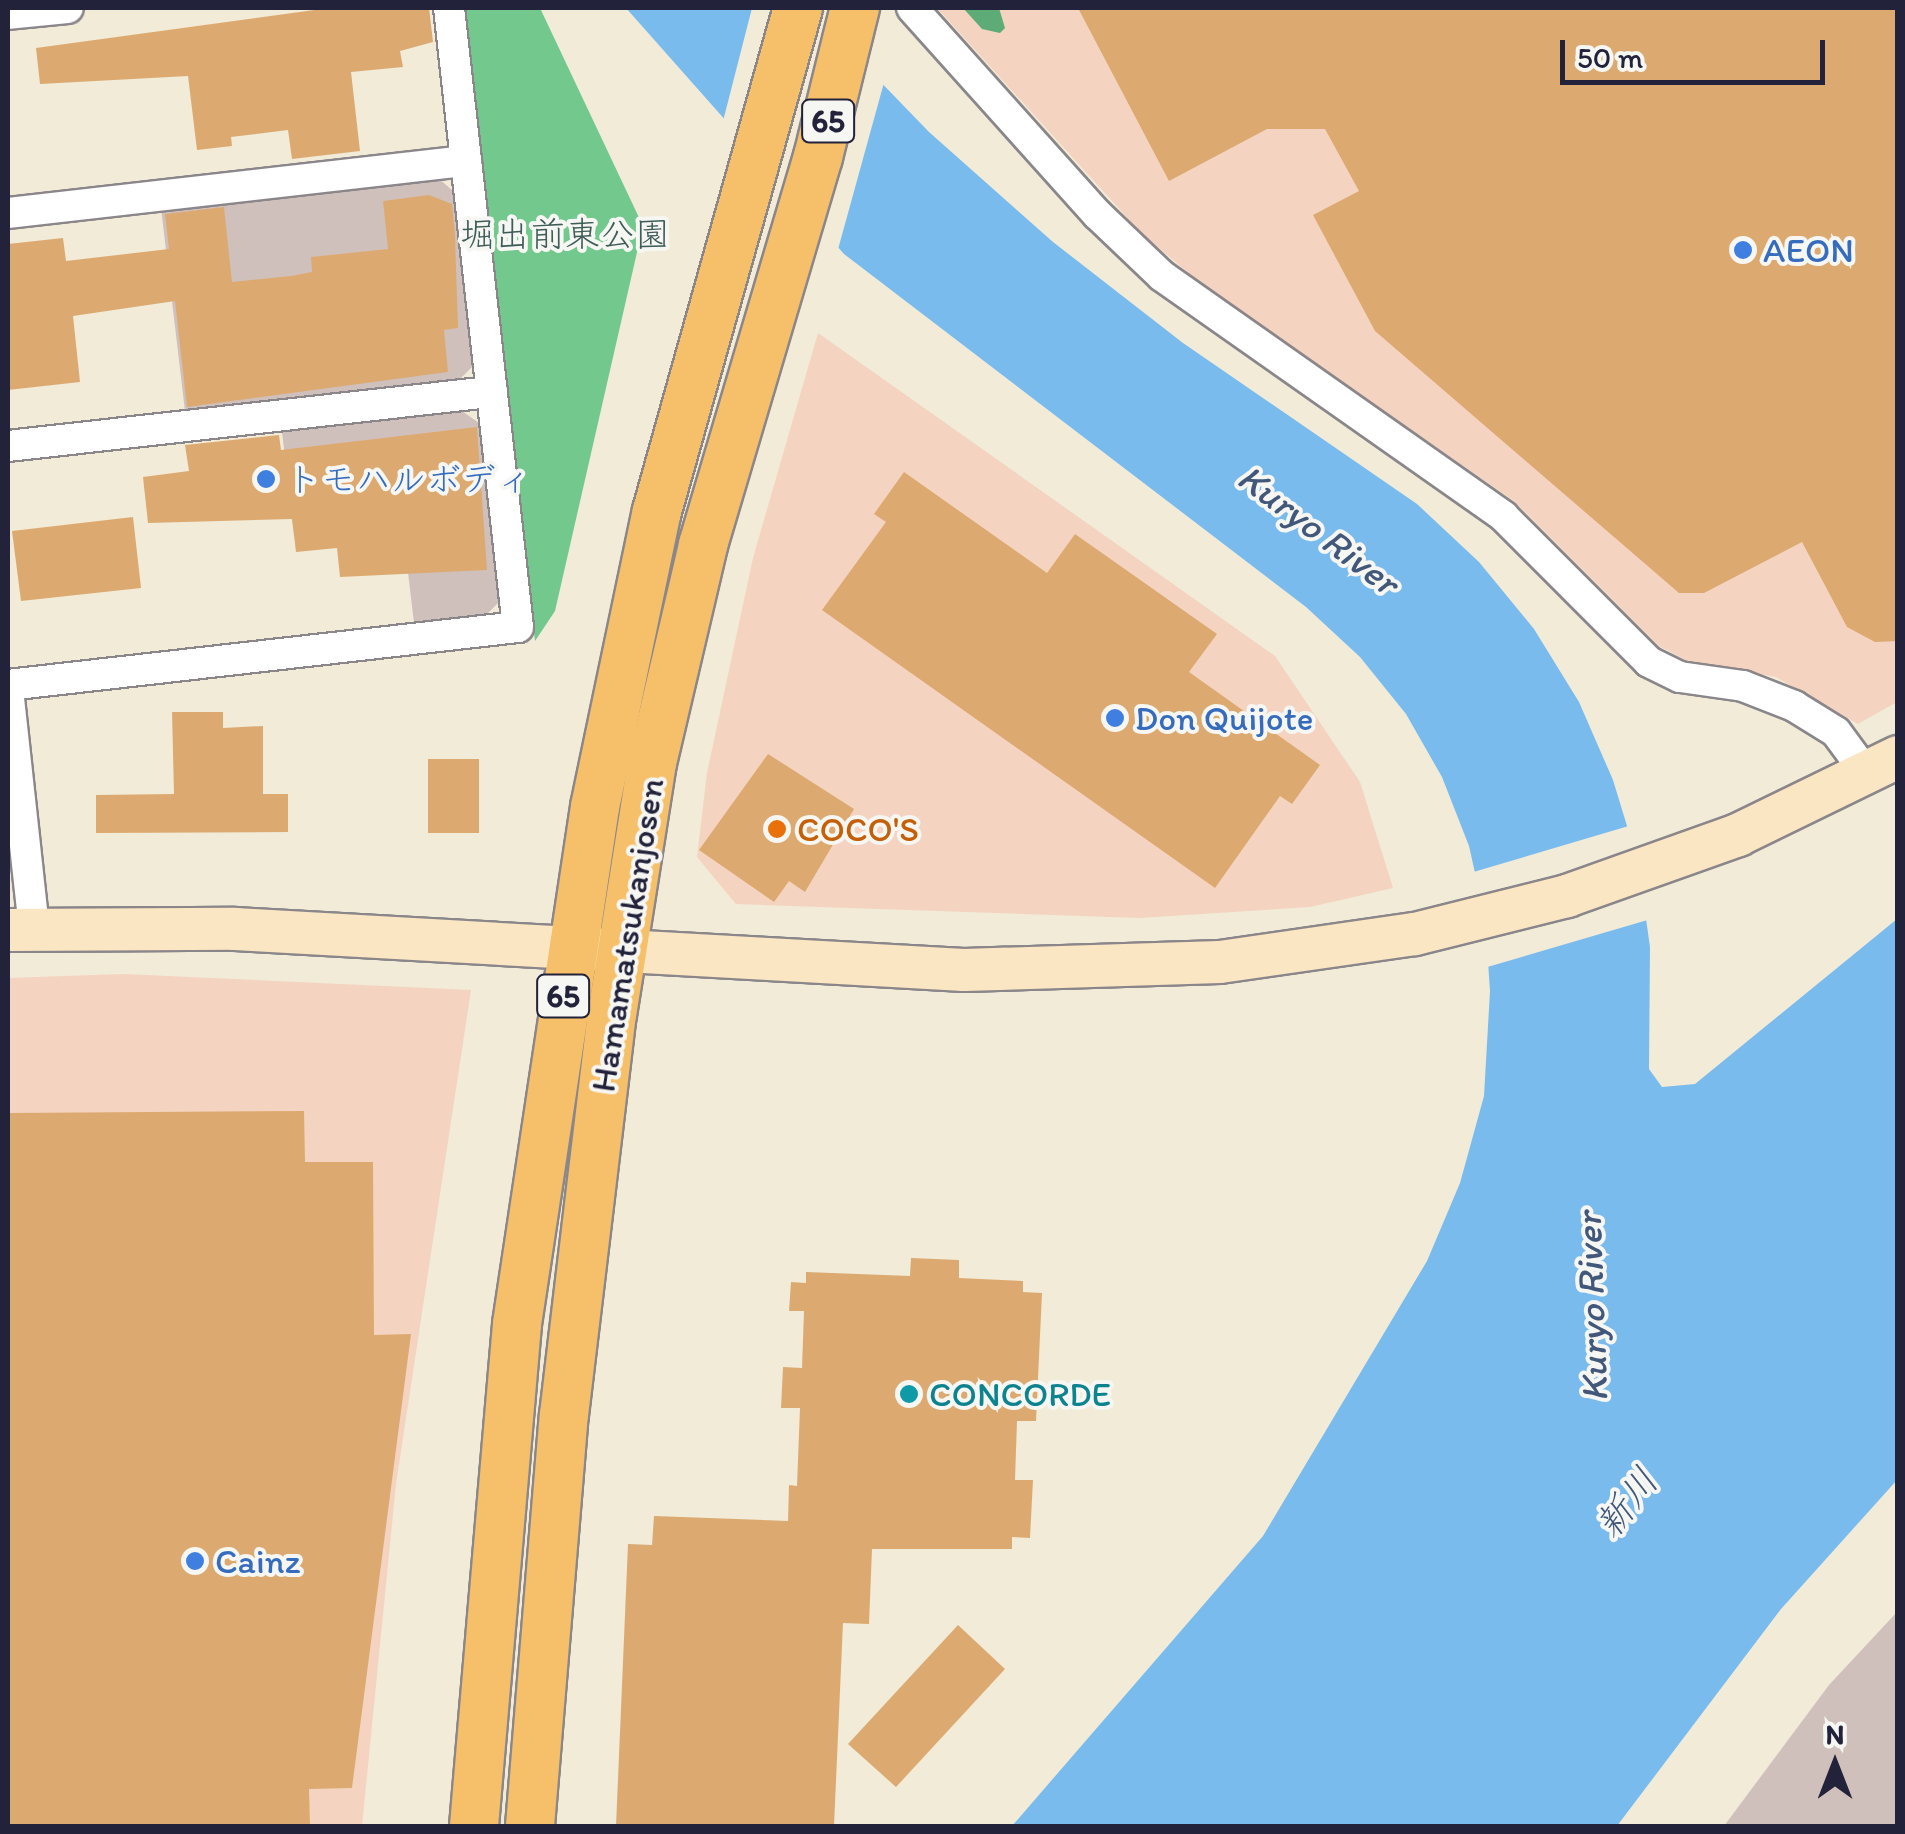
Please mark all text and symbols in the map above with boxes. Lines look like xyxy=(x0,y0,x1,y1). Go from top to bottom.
scale bar xyxy=(1565,20,1830,82)
text: 50 m xyxy=(1577,39,1643,76)
road number: 65 xyxy=(800,94,856,148)
park label: 堀出前東公園 xyxy=(460,213,670,255)
place label: AEON xyxy=(1763,229,1854,271)
marker: AEON xyxy=(1732,239,1754,261)
water label: Kuryo River xyxy=(1229,455,1407,605)
place label: トモハルボディ xyxy=(286,458,531,500)
marker: トモハルボディ xyxy=(255,468,277,490)
place label: Don Quijote xyxy=(1135,697,1314,739)
marker: Don Quijote xyxy=(1104,707,1126,729)
street label: Hamamatsukanjosen xyxy=(581,775,673,1095)
place label: COCO'S xyxy=(797,808,919,850)
marker: COCO'S xyxy=(766,818,788,840)
road number: 65 xyxy=(536,969,590,1023)
water label: Kuryo River xyxy=(1566,1212,1618,1402)
place label: CONCORDE xyxy=(929,1373,1111,1415)
marker: CONCORDE xyxy=(898,1383,920,1405)
water label: 新川 xyxy=(1586,1459,1668,1547)
place label: Cainz xyxy=(215,1540,300,1582)
marker: Cainz xyxy=(184,1550,206,1572)
north arrow xyxy=(1785,1714,1885,1814)
text: N xyxy=(1826,1717,1844,1751)

